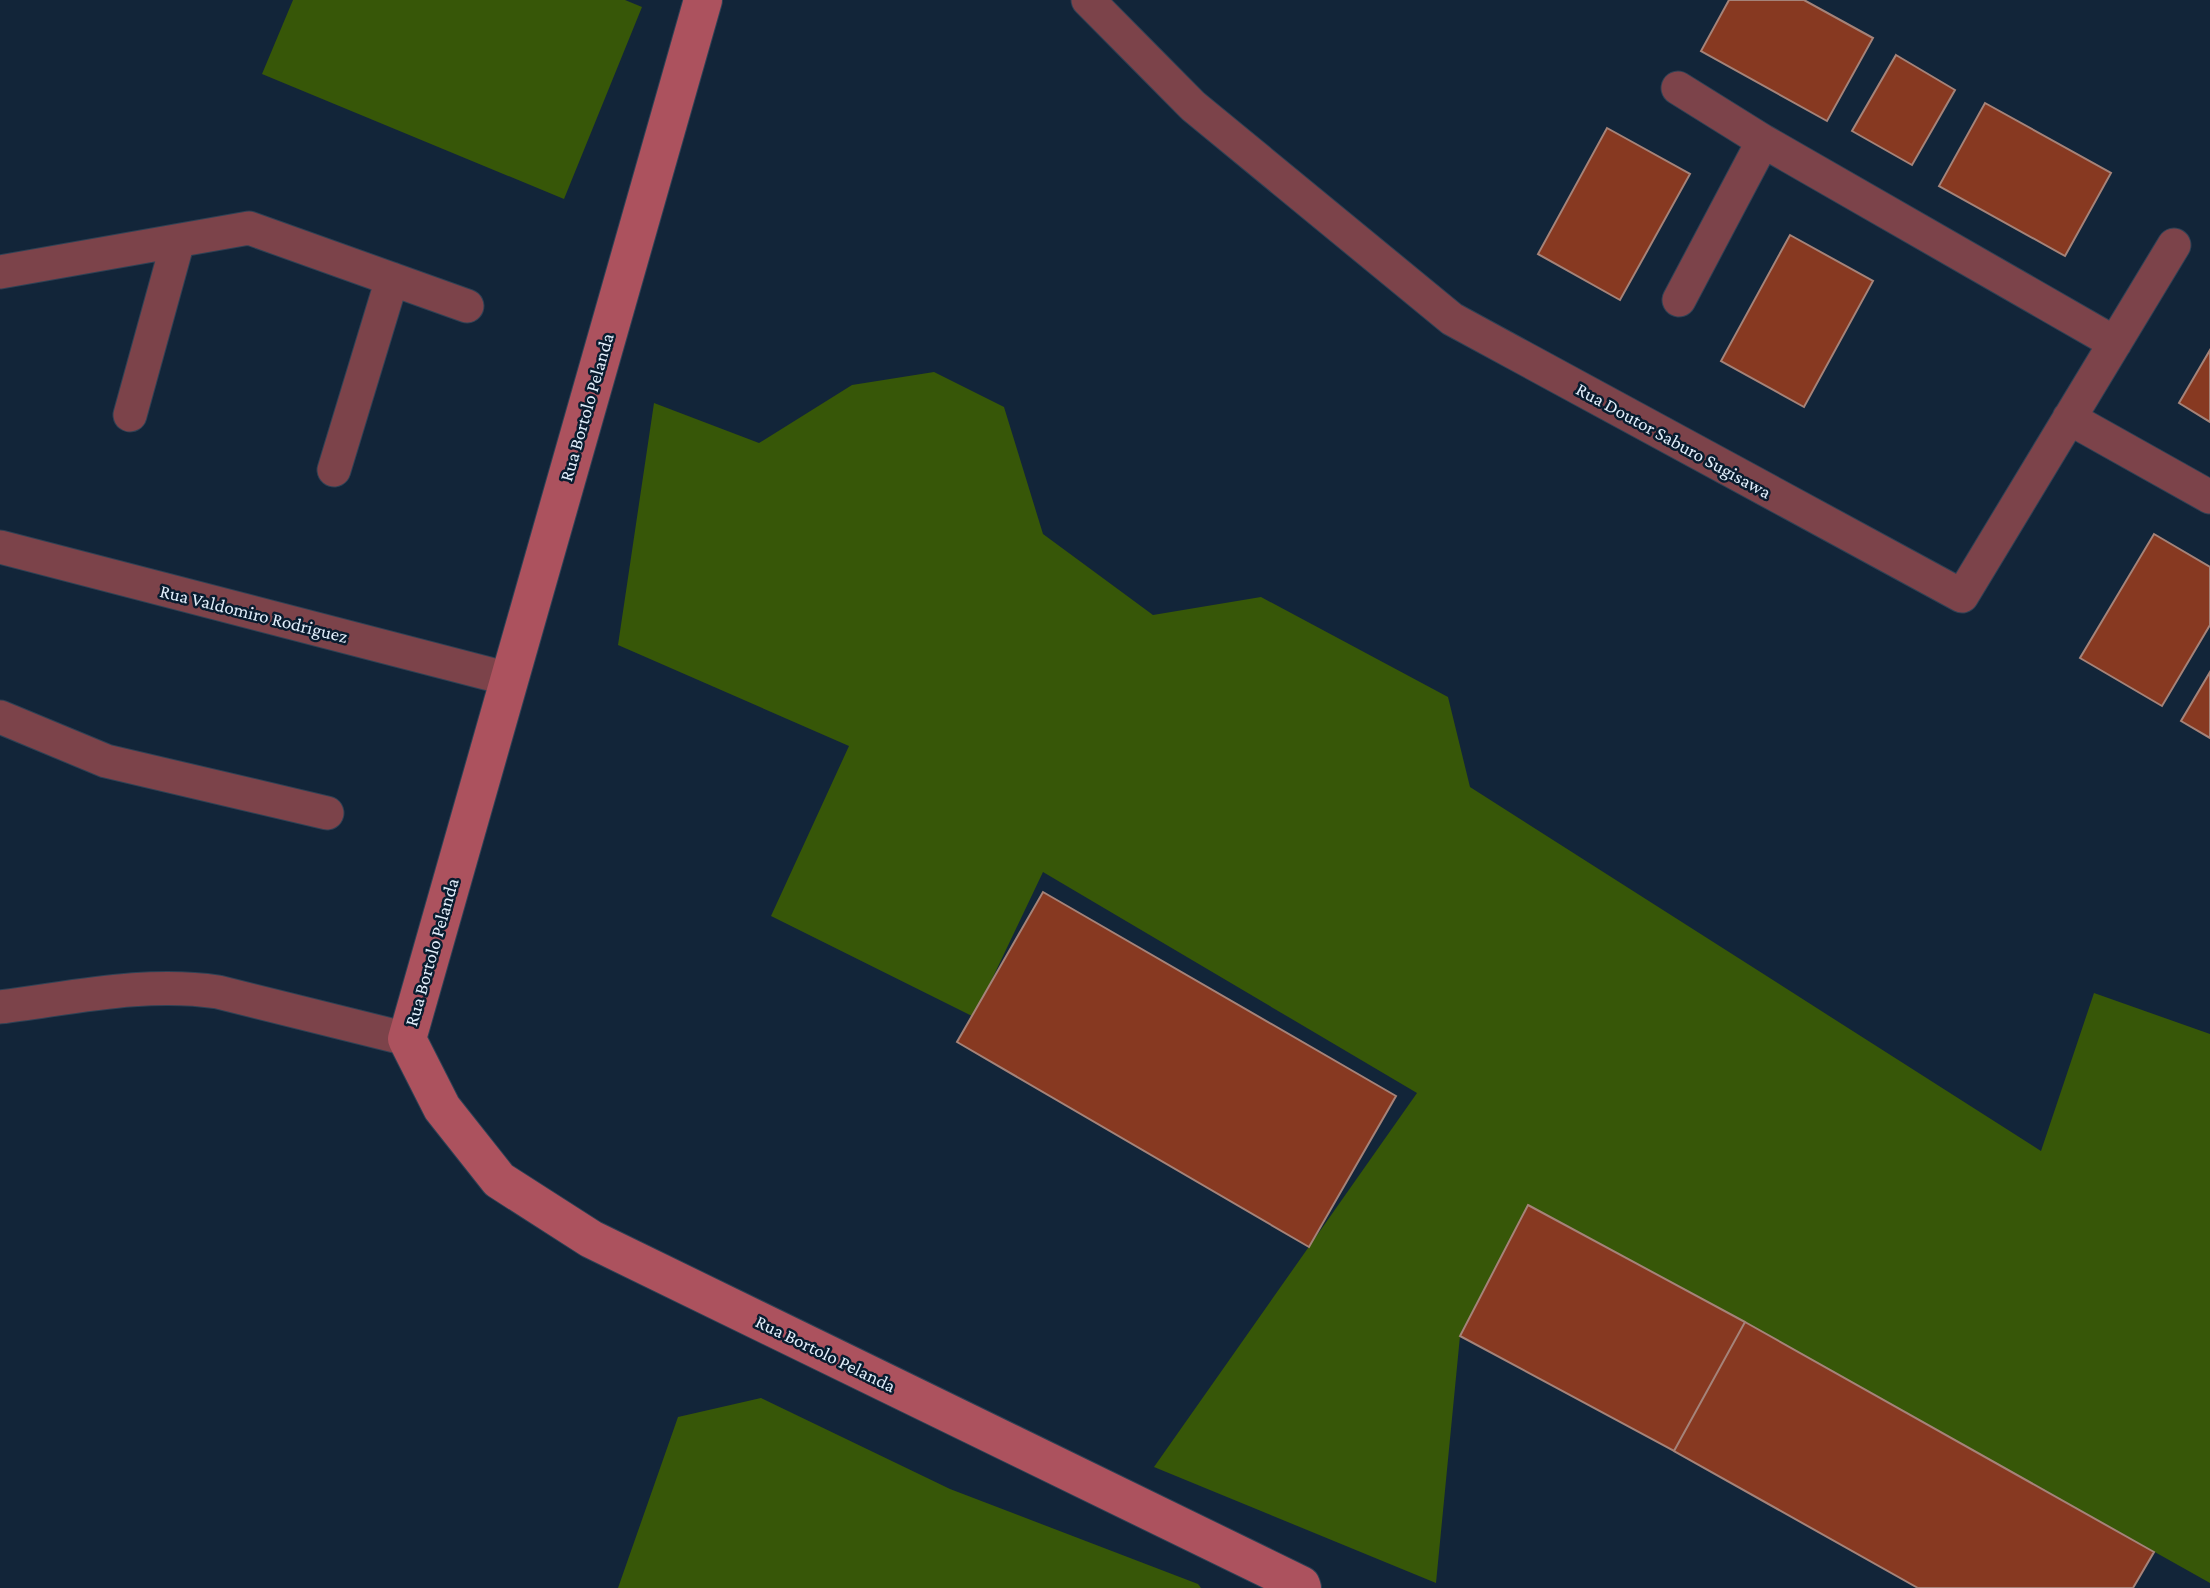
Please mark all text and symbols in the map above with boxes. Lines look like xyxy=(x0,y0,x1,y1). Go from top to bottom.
street label: Rua Bortolo Pelanda xyxy=(555,330,618,484)
street label: Rua Doutor Saburo Sugisawa xyxy=(1573,378,1775,503)
street label: Rua Valdomiro Rodriguez xyxy=(158,580,350,647)
street label: Rua Bortolo Pelanda xyxy=(400,875,463,1029)
street label: Rua Bortolo Pelanda xyxy=(752,1310,899,1397)

